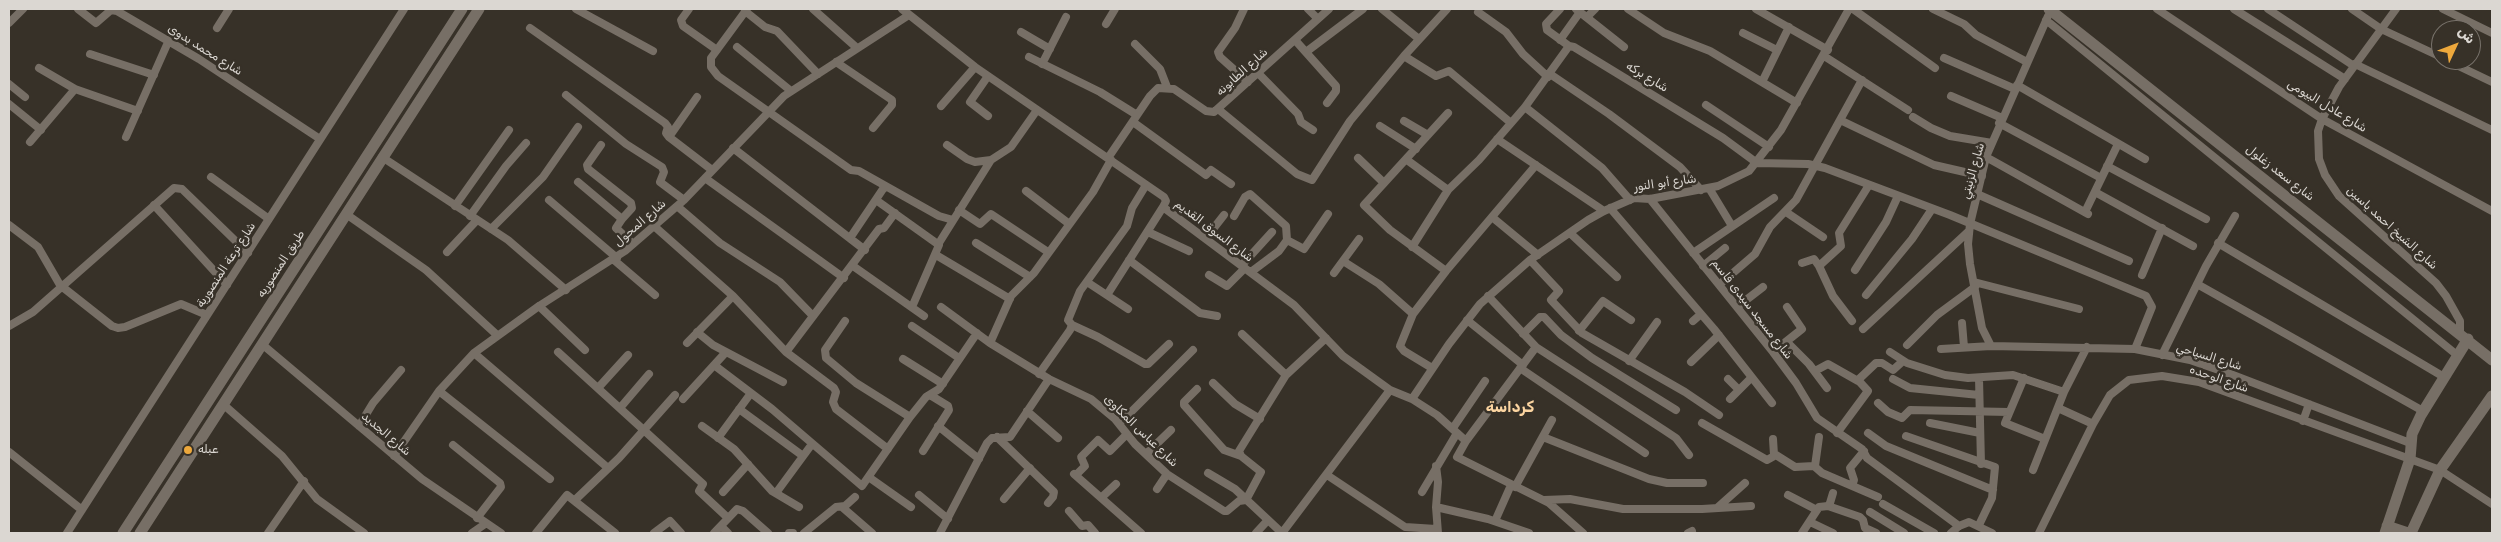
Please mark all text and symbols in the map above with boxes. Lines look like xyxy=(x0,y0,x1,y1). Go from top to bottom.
north arrow xyxy=(2431,20,2481,70)
street label: شارع محمد بدوى xyxy=(165,21,245,79)
text: ش xyxy=(2454,23,2479,47)
street label: شارع الطابونه xyxy=(1213,45,1271,99)
street label: شارع بركه xyxy=(1623,59,1671,95)
street label: شارع عادل البيومى xyxy=(2284,77,2370,135)
street label: شارع الزنيتي xyxy=(1958,141,1988,201)
street label: شارع سعد زغلول xyxy=(2243,142,2317,204)
street label: شارع أبو النور xyxy=(1633,171,1697,195)
street label: شارع الشيخ احمد ياسين xyxy=(2344,183,2440,273)
street label: شارع المحول xyxy=(611,196,669,250)
street label: شارع السوق القديم xyxy=(1172,197,1256,265)
street label: شارع ترعة المنصورية xyxy=(193,220,259,310)
street label: طريق المنصوريه xyxy=(254,228,308,300)
street label: شارع مسجد سيدى قاسم xyxy=(1708,256,1796,362)
street label: شارع السياحي xyxy=(2174,340,2244,374)
street label: شارع الوحده xyxy=(2188,362,2250,396)
street label: شارع عباس المكاوى xyxy=(1101,392,1181,470)
district label: كرداسة xyxy=(1486,399,1534,417)
street label: شارع الجديد xyxy=(358,409,414,459)
place label: عبله xyxy=(198,443,218,457)
marker: عبله xyxy=(182,444,194,456)

